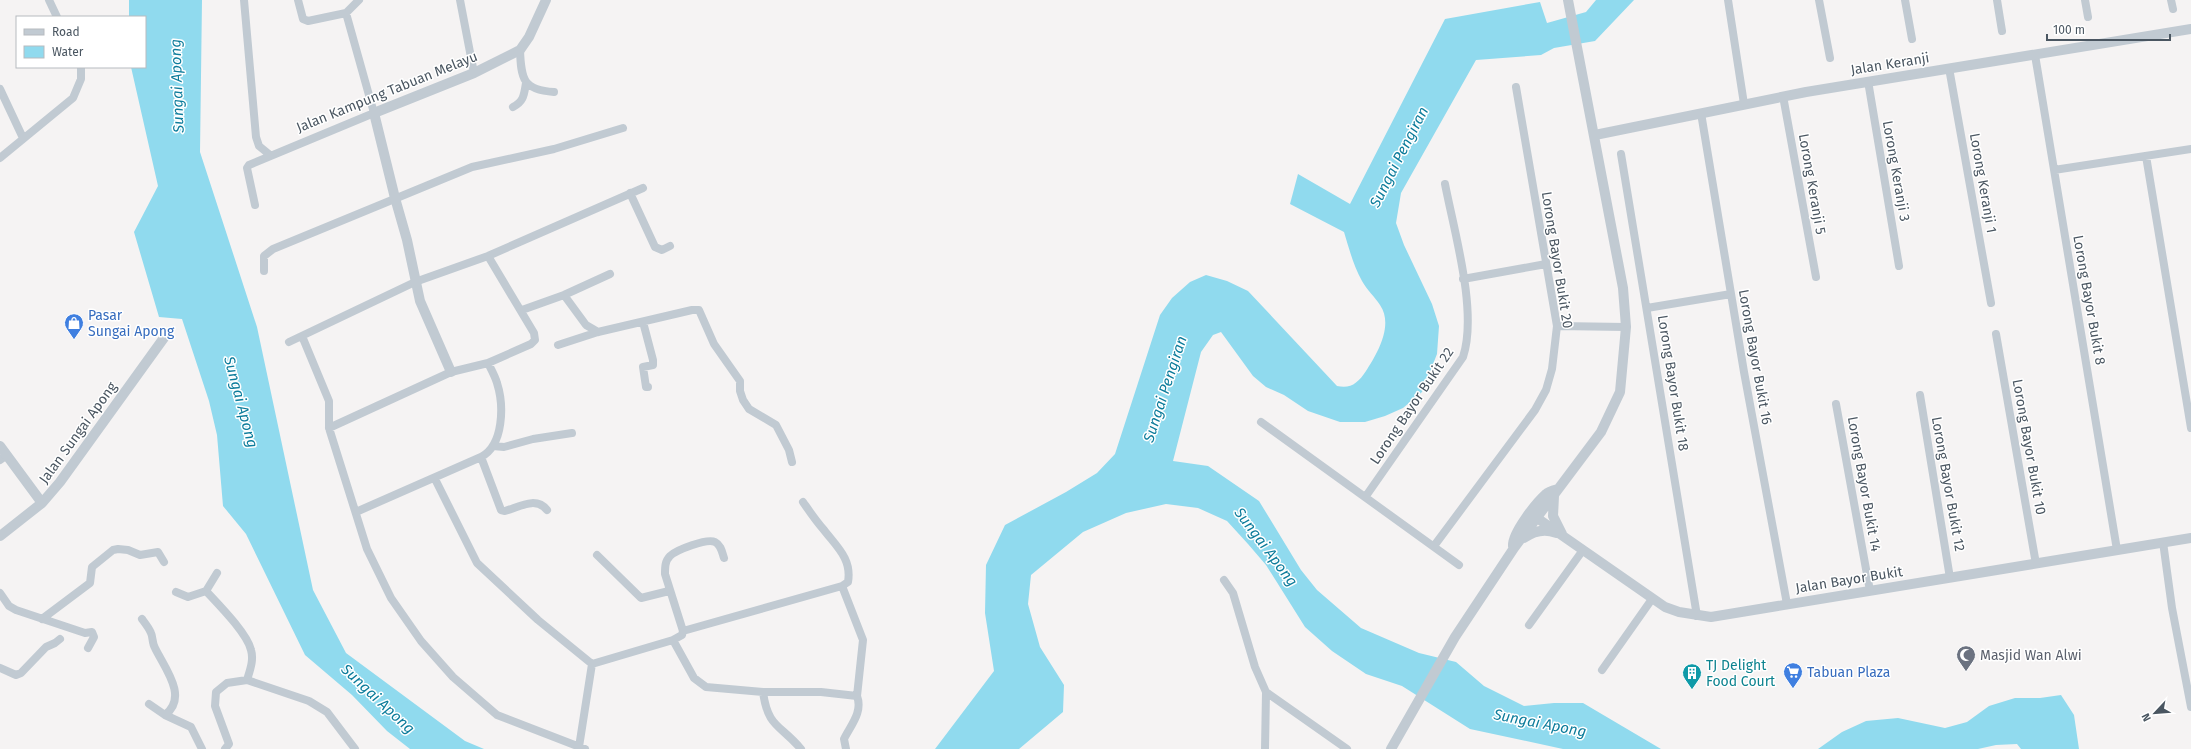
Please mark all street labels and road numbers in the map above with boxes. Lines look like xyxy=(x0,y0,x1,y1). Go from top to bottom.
street label: Jalan Kampung Tabuan Melayu xyxy=(294,48,480,136)
street label: Jalan Keranji xyxy=(1849,49,1931,79)
street label: Lorong Keranji 3 xyxy=(1879,119,1913,223)
street label: Lorong Keranji 5 xyxy=(1795,132,1829,236)
street label: Lorong Keranji 1 xyxy=(1966,132,2000,234)
street label: Lorong Bayor Bukit 20 xyxy=(1538,190,1576,330)
street label: Lorong Bayor Bukit 8 xyxy=(2069,234,2109,366)
street label: Lorong Bayor Bukit 16 xyxy=(1735,288,1775,426)
street label: Lorong Bayor Bukit 18 xyxy=(1654,314,1692,453)
street label: Lorong Bayor Bukit 22 xyxy=(1366,344,1458,468)
street label: Jalan Sungai Apong xyxy=(35,378,121,487)
street label: Lorong Bayor Bukit 10 xyxy=(2009,378,2049,516)
street label: Lorong Bayor Bukit 14 xyxy=(1844,415,1884,554)
street label: Lorong Bayor Bukit 12 xyxy=(1928,415,1968,553)
street label: Jalan Bayor Bukit xyxy=(1794,563,1905,597)

